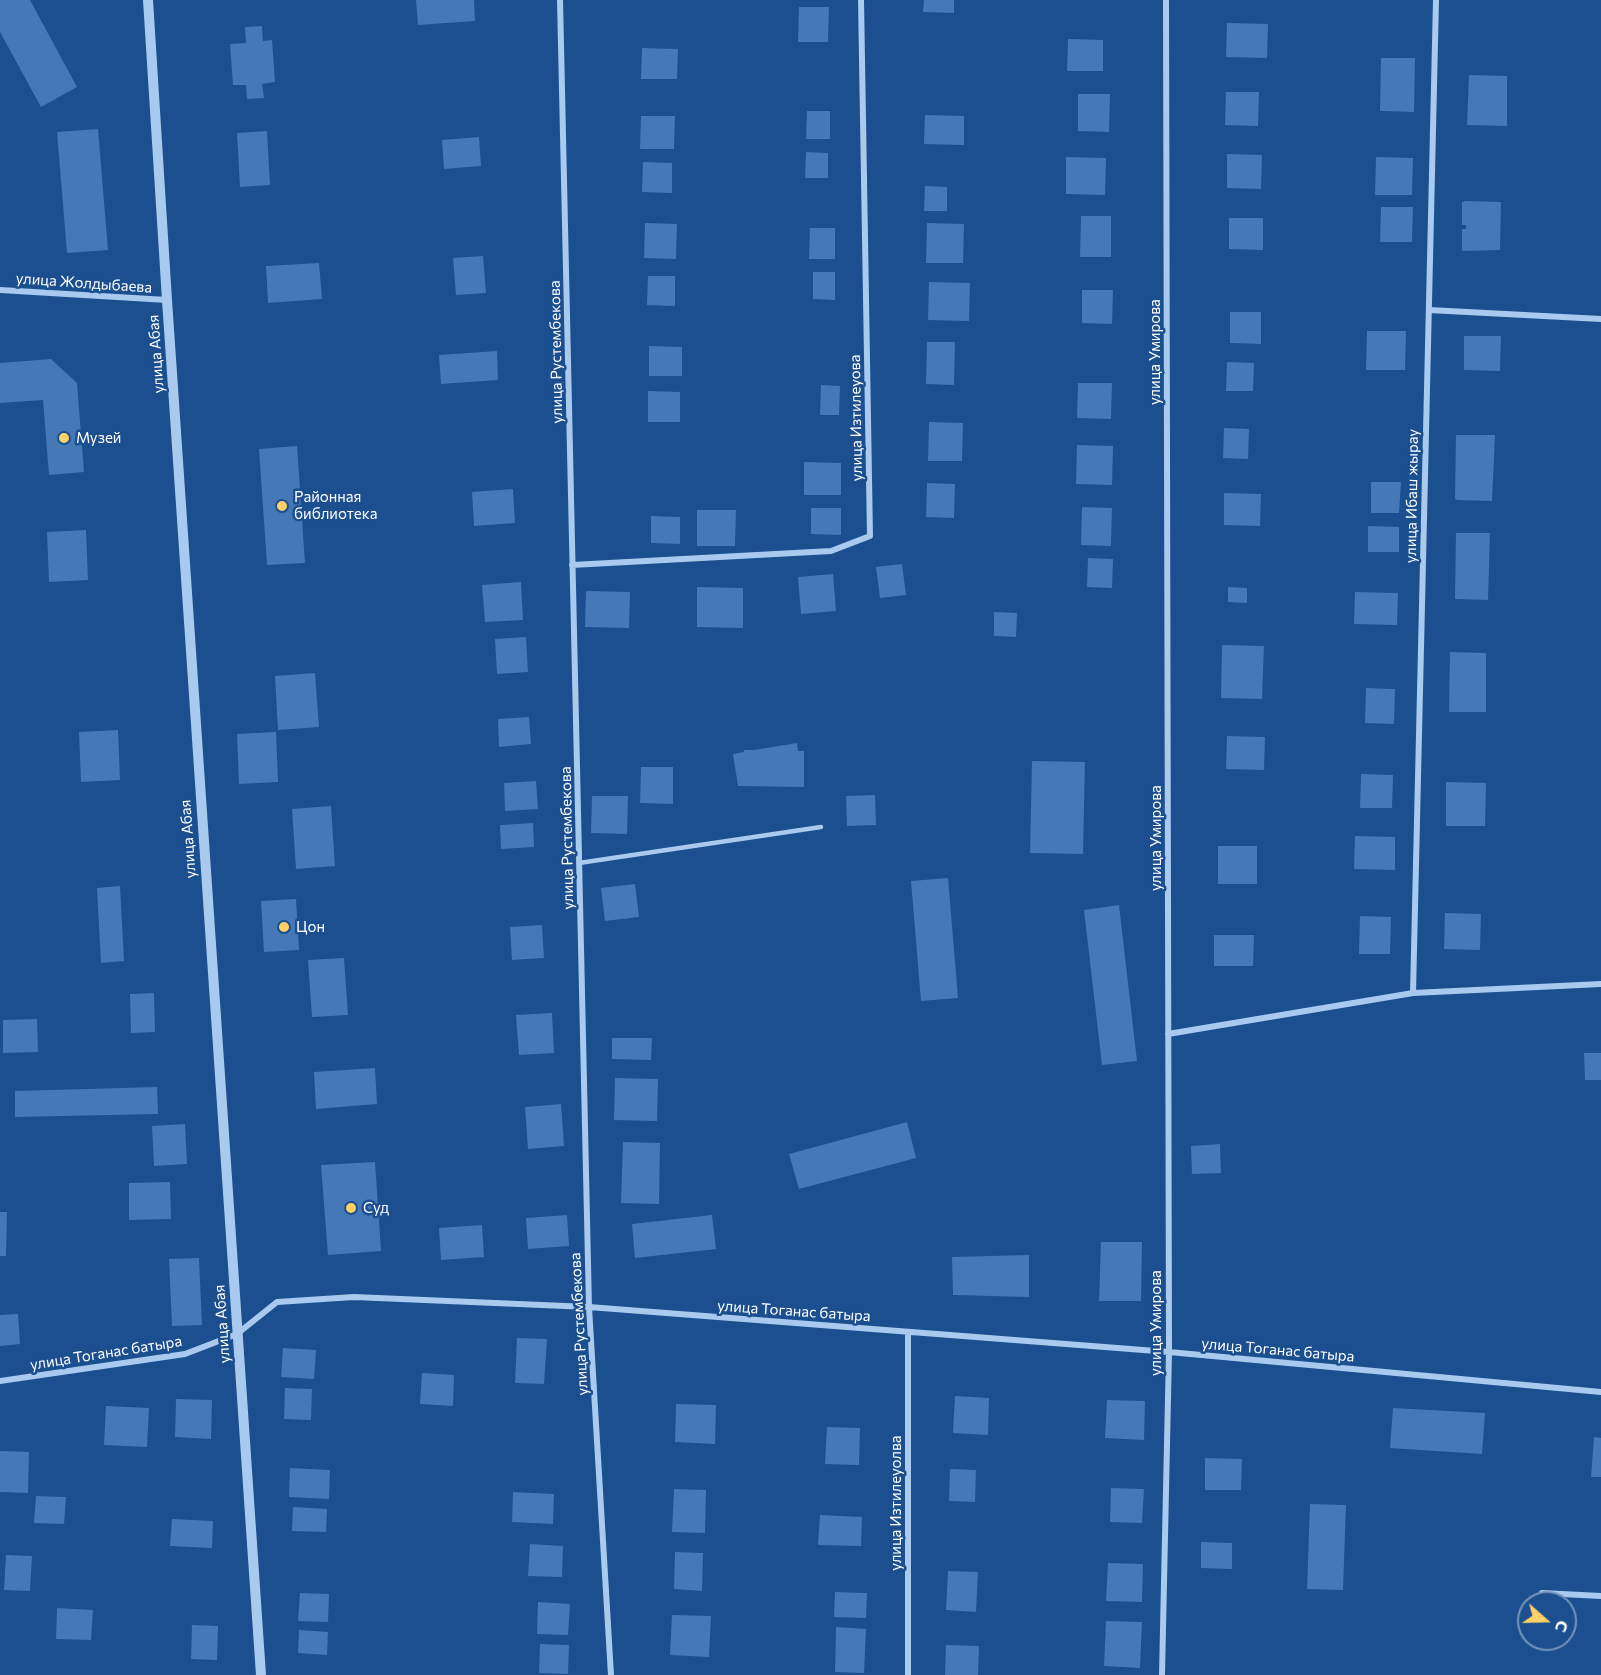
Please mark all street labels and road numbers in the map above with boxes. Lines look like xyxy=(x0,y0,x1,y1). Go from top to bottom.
street label: улица Жолдыбаева xyxy=(15,269,153,297)
street label: улица Рустембекова xyxy=(546,280,566,424)
street label: улица Умирова xyxy=(1146,299,1164,405)
street label: улица Абая xyxy=(144,314,168,394)
street label: улица Изтилеуова xyxy=(846,355,866,481)
street label: улица Ибаш жырау xyxy=(1402,429,1422,563)
street label: улица Рустембекова xyxy=(557,766,577,910)
street label: улица Умирова xyxy=(1147,785,1165,891)
street label: улица Абая xyxy=(176,799,200,879)
street label: улица Рустембекова xyxy=(566,1252,592,1396)
street label: улица Умирова xyxy=(1147,1270,1165,1376)
street label: улица Абая xyxy=(210,1284,234,1364)
street label: улица Тоганас батыра xyxy=(717,1297,871,1325)
street label: улица Тоганас батыра xyxy=(29,1332,183,1374)
street label: улица Тоганас батыра xyxy=(1201,1334,1355,1366)
street label: улица Изтилеуолва xyxy=(887,1435,905,1571)

